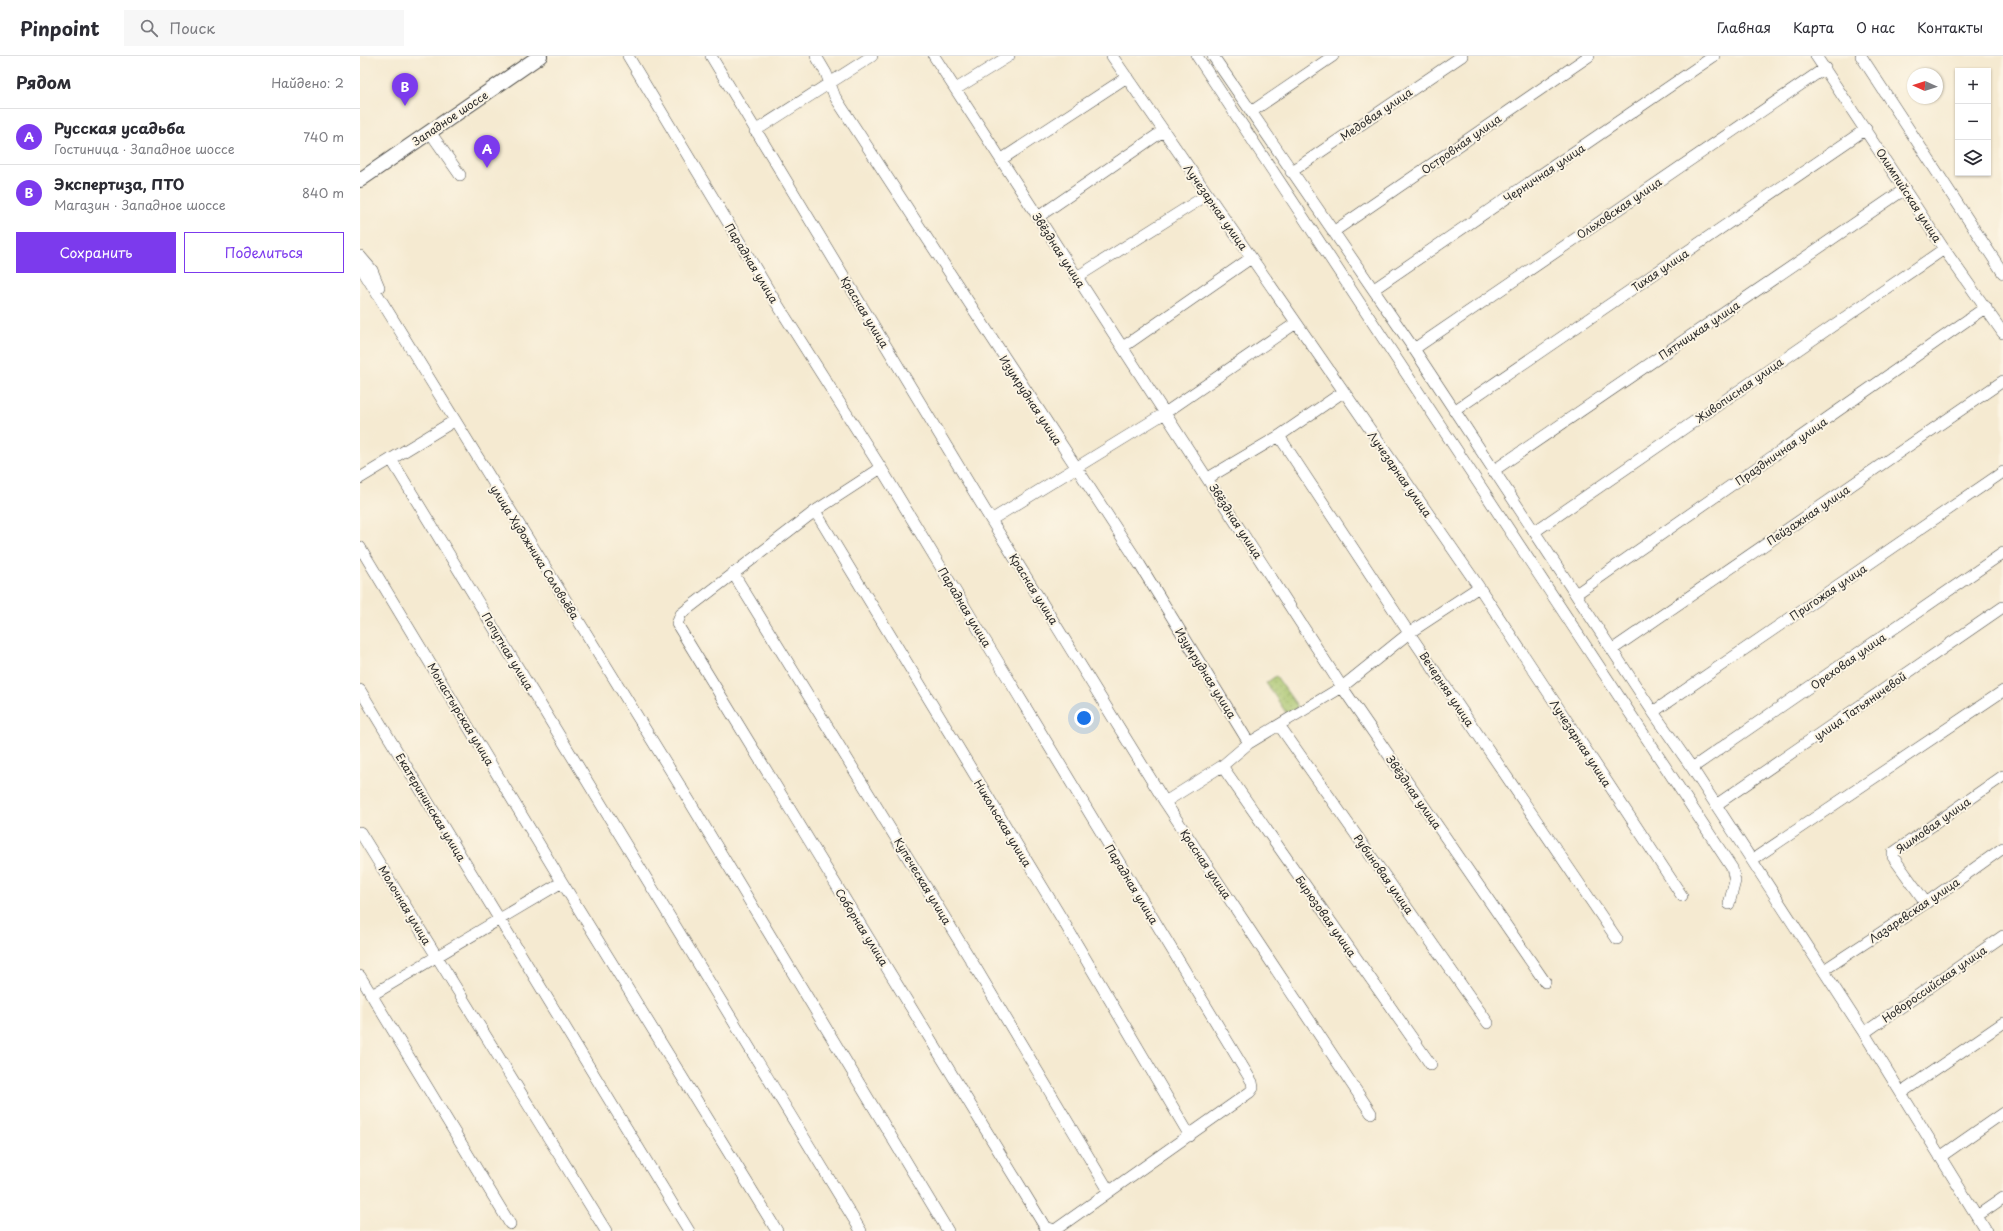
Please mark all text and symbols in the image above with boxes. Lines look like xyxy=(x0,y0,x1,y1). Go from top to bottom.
search box xyxy=(124,10,404,46)
text: Pinpoint xyxy=(20,14,100,42)
text: Поиск xyxy=(170,16,215,39)
icon: search xyxy=(138,17,160,39)
text: Главная xyxy=(1717,17,1771,38)
text: Карта xyxy=(1793,17,1834,38)
text: О нас xyxy=(1856,17,1895,38)
text: Контакты xyxy=(1917,17,1983,38)
north arrow xyxy=(1907,68,1943,104)
map controls xyxy=(1955,68,1991,176)
button: + xyxy=(1955,68,1991,104)
text: Рядом xyxy=(16,69,71,95)
text: Найдено: 2 xyxy=(271,73,344,92)
pin: B xyxy=(392,73,418,106)
street label: Медовая улица xyxy=(1336,83,1416,145)
street label: Западное шоссе xyxy=(409,86,491,150)
button: − xyxy=(1955,104,1991,140)
street label: Островная улица xyxy=(1417,110,1505,178)
text: Русская усадьба xyxy=(54,116,185,139)
text: A xyxy=(24,127,34,146)
text: 740 m xyxy=(303,127,344,146)
pin: A xyxy=(474,135,500,168)
text: Гостиница · Западное шоссе xyxy=(54,139,235,158)
street label: Черничная улица xyxy=(1500,139,1588,207)
button: layers xyxy=(1955,140,1991,176)
street label: Олимпийская улица xyxy=(1872,145,1946,246)
street label: Лучезарная улица xyxy=(1180,161,1252,253)
text: Экспертиза, ПТО xyxy=(54,172,184,195)
street label: Ольховская улица xyxy=(1573,173,1665,243)
text: B xyxy=(25,183,33,202)
text: 840 m xyxy=(302,183,344,202)
text: Магазин · Западное шоссе xyxy=(54,195,226,214)
street label: Звёздная улица xyxy=(1028,209,1090,291)
street label: Парадная улица xyxy=(721,220,783,306)
button: Сохранить xyxy=(16,232,176,273)
button: Поделиться xyxy=(184,232,344,273)
street label: Тихая улица xyxy=(1628,244,1692,295)
street label: Красная улица xyxy=(837,273,893,351)
street label: Пятницкая улица xyxy=(1655,296,1743,364)
street label: Изумрудная улица xyxy=(995,352,1067,448)
street label: Живописная улица xyxy=(1692,353,1786,427)
street label: Праздничная улица xyxy=(1732,413,1830,489)
street label: Лучезарная улица xyxy=(1364,428,1436,520)
street label: Звёздная улица xyxy=(1205,480,1267,562)
street label: улица Художника Соловьёва xyxy=(486,481,584,623)
street label: Пейзажная улица xyxy=(1763,481,1853,549)
street label: Красная улица xyxy=(1005,550,1063,628)
street label: Пригожая улица xyxy=(1786,560,1870,624)
street label: Парадная улица xyxy=(934,564,996,650)
street label: Попутная улица xyxy=(478,609,538,693)
street label: Изумрудная улица xyxy=(1171,624,1241,722)
street label: Ореховая улица xyxy=(1807,628,1889,693)
street label: Вечерняя улица xyxy=(1416,648,1478,730)
street label: Монастырская улица xyxy=(424,659,499,769)
street label: улица Татьяничевой xyxy=(1810,668,1910,744)
street label: Лучезарная улица xyxy=(1546,696,1616,790)
your location xyxy=(1074,708,1094,728)
street label: Екатерининская улица xyxy=(392,749,470,865)
street label: Звёздная улица xyxy=(1382,752,1446,832)
street label: Никольская улица xyxy=(970,776,1036,870)
street label: Яшмовая улица xyxy=(1892,793,1974,857)
street label: Красная улица xyxy=(1176,826,1236,902)
street label: Рубиновая улица xyxy=(1350,831,1418,917)
street label: Купеческая улица xyxy=(890,834,956,928)
street label: Парадная улица xyxy=(1101,841,1163,927)
street label: Молочная улица xyxy=(375,862,435,948)
street label: Бирюзовая улица xyxy=(1291,872,1361,960)
street label: Лазаревская улица xyxy=(1865,873,1963,947)
street label: Соборная улица xyxy=(831,885,893,969)
street label: Новороссийская улица xyxy=(1878,941,1990,1027)

